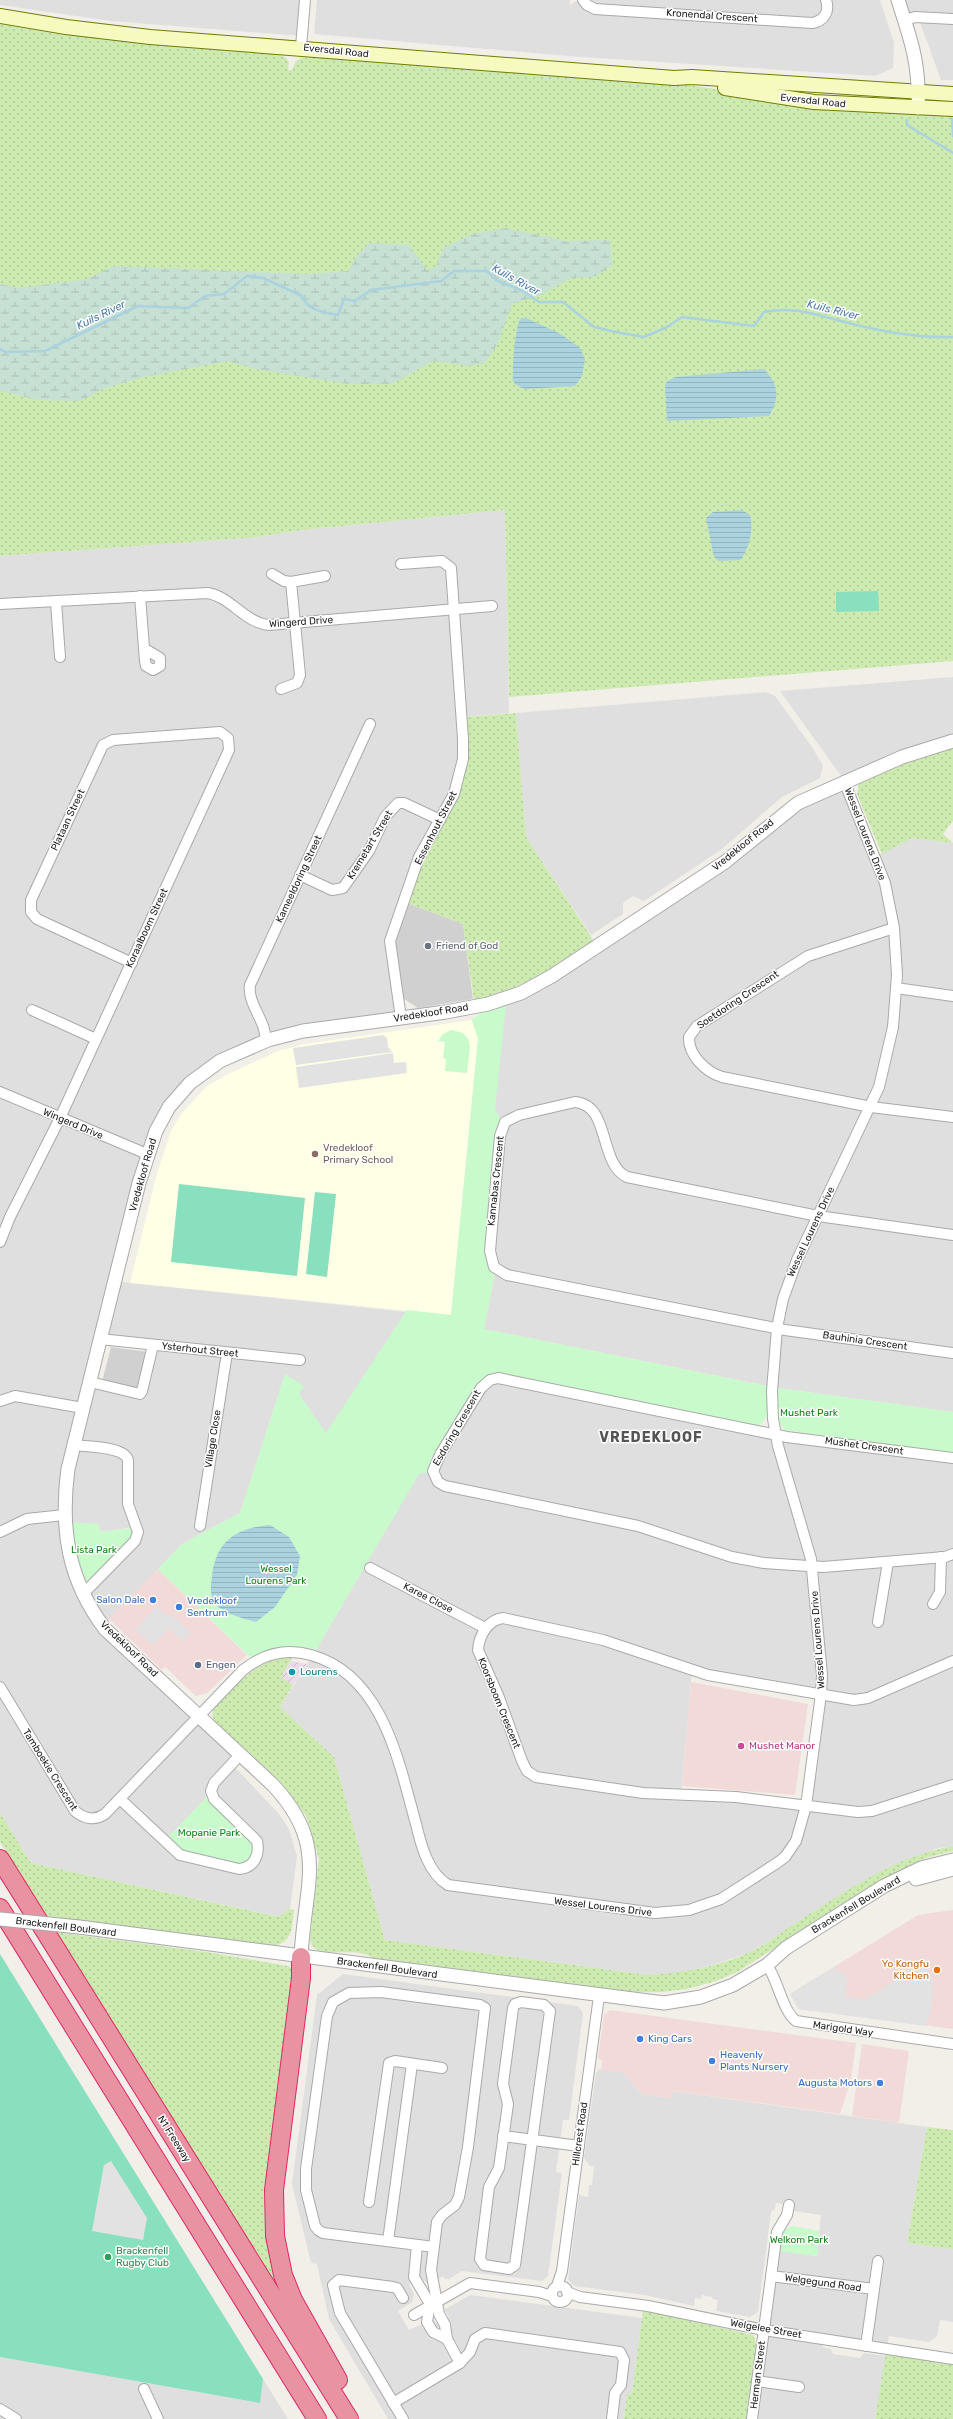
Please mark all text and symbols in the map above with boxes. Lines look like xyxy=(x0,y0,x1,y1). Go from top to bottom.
street label: Kronendal Crescent xyxy=(666,7,758,25)
street label: Eversdal Road xyxy=(303,42,369,60)
street label: Eversdal Road xyxy=(780,92,846,110)
water label: Kuils River xyxy=(490,262,543,299)
water label: Kuils River xyxy=(74,297,128,332)
water label: Kuils River xyxy=(806,297,861,323)
street label: Wingerd Drive xyxy=(269,614,334,630)
street label: Wessel Lourens Drive xyxy=(842,786,888,882)
street label: Plataan Street xyxy=(48,787,88,853)
street label: Essenhout Street xyxy=(412,789,460,867)
street label: Kremetart Street xyxy=(345,808,395,882)
street label: Vredekloof Road xyxy=(710,816,776,874)
street label: Kameeldoring Street xyxy=(273,833,325,925)
street label: Koraalboom Street xyxy=(123,886,171,970)
place label: Friend of God xyxy=(436,940,498,952)
marker: Friend of God xyxy=(423,941,433,951)
street label: Soetdoring Crescent xyxy=(695,968,781,1032)
street label: Vredekloof Road xyxy=(393,1001,469,1025)
street label: Wingerd Drive xyxy=(41,1106,105,1142)
street label: Kannabas Crescent xyxy=(485,1135,507,1226)
street label: Vredekloof Road xyxy=(127,1137,159,1213)
place label: Vredekloof Primary School xyxy=(323,1142,393,1166)
marker: Vredekloof Primary School xyxy=(310,1149,320,1159)
street label: Wessel Lourens Drive xyxy=(785,1185,837,1279)
street label: Bauhinia Crescent xyxy=(822,1329,908,1353)
street label: Ysterhout Street xyxy=(161,1340,239,1360)
street label: Esdoring Crescent xyxy=(430,1388,484,1468)
park label: Mushet Park xyxy=(780,1407,839,1419)
street label: Village Close xyxy=(202,1409,224,1469)
district label: VREDEKLOOF xyxy=(599,1429,703,1446)
street label: Mushet Crescent xyxy=(824,1435,904,1457)
park label: Lista Park xyxy=(71,1544,118,1556)
park label: Wessel Lourens Park xyxy=(246,1563,307,1587)
street label: Karee Close xyxy=(401,1580,455,1616)
street label: Wessel Lourens Drive xyxy=(809,1590,827,1689)
place label: Salon Dale xyxy=(96,1594,145,1606)
marker: Salon Dale xyxy=(148,1595,158,1605)
place label: Vredekloof Sentrum xyxy=(187,1595,237,1619)
marker: Vredekloof Sentrum xyxy=(174,1602,184,1612)
street label: Vredekloof Road xyxy=(98,1618,160,1680)
street label: Koorsboom Crescent xyxy=(475,1656,523,1750)
place label: Engen xyxy=(206,1659,236,1671)
marker: Engen xyxy=(193,1660,203,1670)
place label: Lourens xyxy=(300,1666,338,1678)
marker: Lourens xyxy=(287,1667,297,1677)
street label: Tamboekie Crescent xyxy=(20,1727,80,1813)
place label: Mushet Manor xyxy=(749,1740,815,1752)
marker: Mushet Manor xyxy=(736,1741,746,1751)
park label: Mopanie Park xyxy=(178,1827,241,1839)
street label: Brackenfell Boulevard xyxy=(809,1874,903,1936)
street label: Wessel Lourens Drive xyxy=(553,1895,653,1919)
street label: Brackenfell Boulevard xyxy=(15,1915,117,1939)
street label: Brackenfell Boulevard xyxy=(336,1955,438,1981)
place label: Yo Kongfu Kitchen xyxy=(882,1958,929,1982)
marker: Yo Kongfu Kitchen xyxy=(932,1965,942,1975)
street label: Marigold Way xyxy=(812,2019,874,2039)
place label: King Cars xyxy=(648,2033,692,2045)
marker: King Cars xyxy=(635,2034,645,2044)
place label: Heavenly Plants Nursery xyxy=(720,2049,789,2073)
marker: Heavenly Plants Nursery xyxy=(707,2056,717,2066)
place label: Augusta Motors xyxy=(798,2077,872,2089)
marker: Augusta Motors xyxy=(875,2078,885,2088)
street label: Hillcrest Road xyxy=(570,2101,590,2167)
street label: N1 Freeway xyxy=(155,2113,193,2165)
park label: Welkom Park xyxy=(770,2234,829,2246)
place label: Brackenfell Rugby Club xyxy=(116,2245,169,2269)
marker: Brackenfell Rugby Club xyxy=(103,2252,113,2262)
street label: Welgegund Road xyxy=(784,2272,862,2294)
street label: Welgelee Street xyxy=(729,2317,803,2341)
street label: Herman Street xyxy=(748,2340,768,2410)

